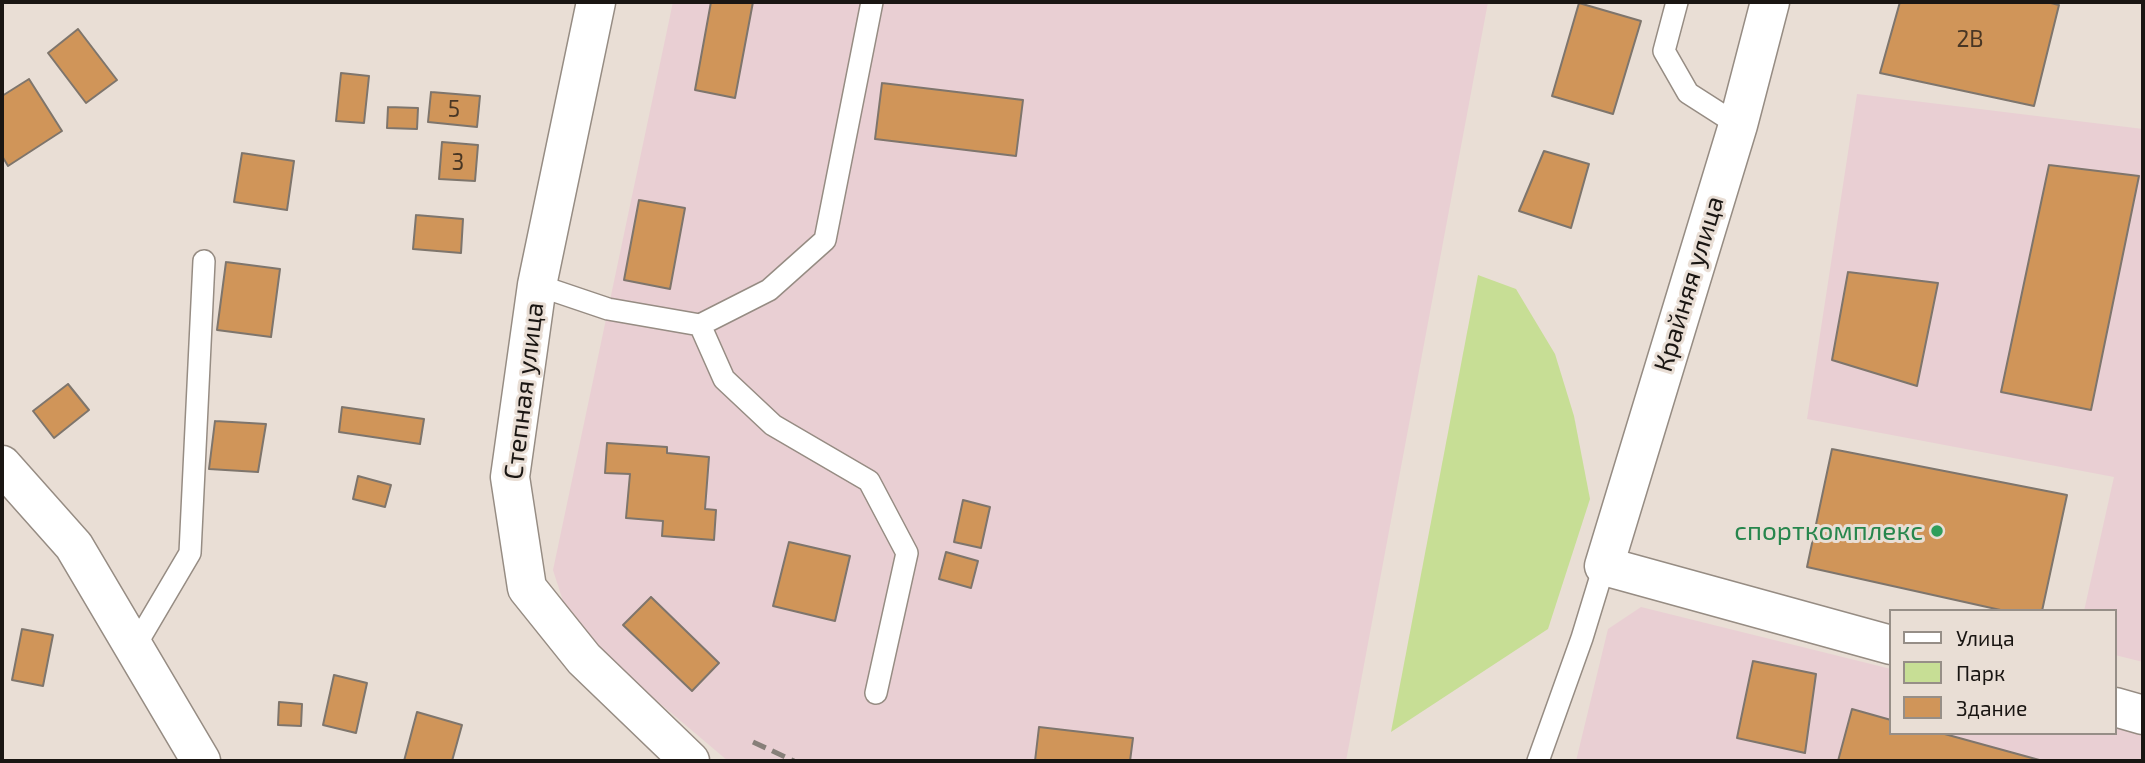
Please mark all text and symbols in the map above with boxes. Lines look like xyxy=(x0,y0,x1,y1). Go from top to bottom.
house number: 2В xyxy=(1956,25,1984,53)
house number: 5 xyxy=(448,95,460,123)
house number: 3 xyxy=(452,148,464,176)
street label: Крайняя улица xyxy=(1647,192,1731,376)
street label: Степная улица xyxy=(498,301,550,481)
place label: спорткомплекс xyxy=(1734,515,1923,547)
marker: спорткомплекс xyxy=(1929,523,1945,539)
legend xyxy=(1890,609,2117,735)
text: Улица xyxy=(1956,625,2015,650)
text: Парк xyxy=(1956,660,2005,685)
text: Здание xyxy=(1956,695,2027,720)

